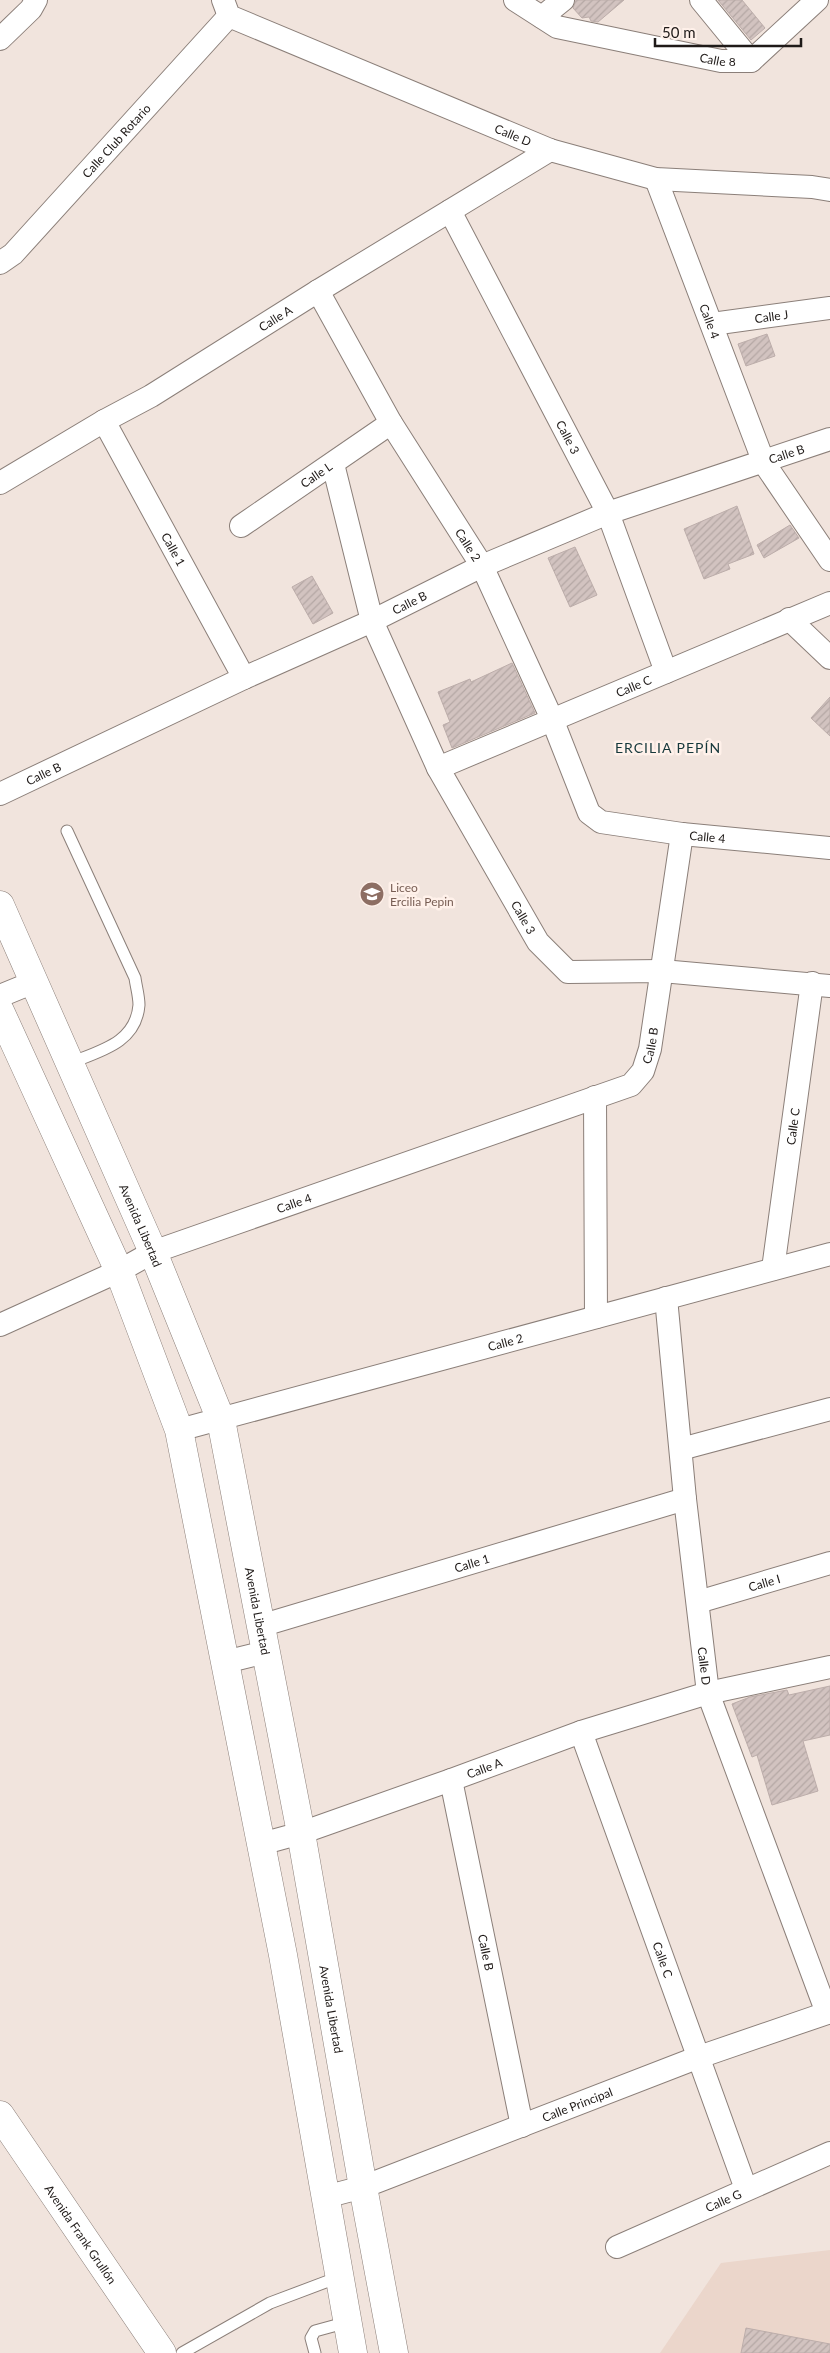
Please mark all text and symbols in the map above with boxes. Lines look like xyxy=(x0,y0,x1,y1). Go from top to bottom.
scale bar xyxy=(655,15,801,47)
text: 50 m xyxy=(662,23,696,41)
street label: Calle 8 xyxy=(698,49,736,69)
street label: Calle Club Rotario xyxy=(79,100,153,181)
street label: Calle D xyxy=(493,120,534,149)
street label: Calle A xyxy=(256,301,296,334)
street label: Calle 4 xyxy=(697,302,723,341)
street label: Calle J xyxy=(754,306,789,326)
street label: Calle 3 xyxy=(553,417,583,456)
street label: Calle B xyxy=(767,441,806,466)
street label: Calle L xyxy=(297,458,335,491)
street label: Calle 2 xyxy=(452,525,484,564)
street label: Calle 1 xyxy=(159,530,189,569)
street label: Calle B xyxy=(389,587,429,617)
street label: Calle C xyxy=(613,672,653,700)
district label: ERCILIA PEPÍN xyxy=(615,739,721,756)
street label: Calle B xyxy=(23,759,63,788)
street label: Calle 4 xyxy=(689,827,726,846)
place label: Liceo Ercilia Pepin xyxy=(390,880,454,909)
school or university icon: Liceo Ercilia Pepin xyxy=(359,881,385,907)
street label: Calle 3 xyxy=(508,898,539,937)
street label: Calle B xyxy=(638,1026,661,1065)
street label: Calle C xyxy=(783,1107,802,1146)
street label: Avenida Libertad xyxy=(116,1182,166,1269)
street label: Calle 4 xyxy=(275,1190,314,1216)
street label: Calle 2 xyxy=(486,1330,525,1354)
street label: Calle 1 xyxy=(452,1550,491,1575)
street label: Avenida Libertad xyxy=(242,1566,274,1656)
street label: Calle I xyxy=(746,1571,782,1594)
street label: Calle D xyxy=(695,1646,714,1686)
street label: Calle A xyxy=(464,1754,505,1781)
street label: Calle B xyxy=(475,1933,497,1972)
street label: Calle C xyxy=(650,1940,677,1980)
street label: Avenida Libertad xyxy=(317,1964,347,2054)
street label: Calle Principal xyxy=(540,2084,615,2125)
street label: Avenida Frank Grullón xyxy=(42,2182,120,2287)
street label: Calle G xyxy=(703,2186,744,2215)

